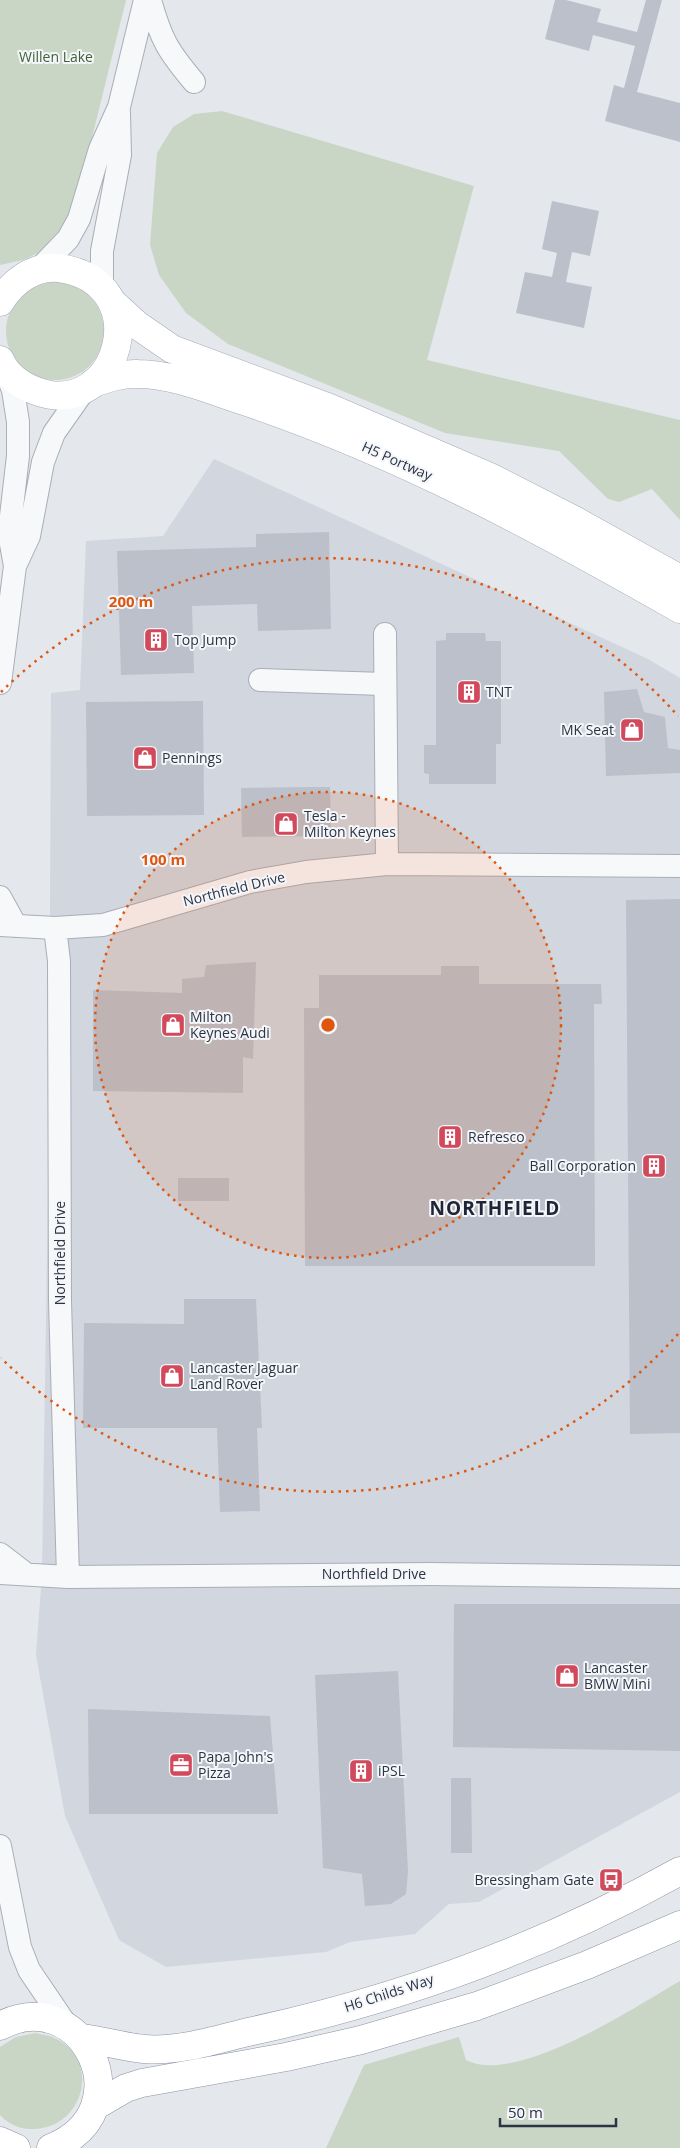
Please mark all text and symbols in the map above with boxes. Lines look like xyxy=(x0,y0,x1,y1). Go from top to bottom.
park label: Willen Lake xyxy=(19,47,93,66)
street label: H5 Portway xyxy=(359,437,436,485)
text: 200 m xyxy=(109,591,153,611)
building icon: Top Jump xyxy=(143,627,169,653)
place label: Top Jump xyxy=(174,630,236,649)
building icon: TNT xyxy=(456,679,482,705)
place label: TNT xyxy=(486,682,512,701)
shop icon: MK Seat xyxy=(619,717,645,743)
place label: MK Seat xyxy=(561,720,614,739)
shop icon: Pennings xyxy=(132,745,158,771)
place label: Pennings xyxy=(162,748,222,767)
place label: Tesla - Milton Keynes xyxy=(304,806,396,841)
shop icon: Tesla - Milton Keynes xyxy=(273,811,299,837)
text: 100 m xyxy=(141,849,185,869)
street label: Northfield Drive xyxy=(181,867,287,910)
place label: Milton Keynes Audi xyxy=(190,1007,270,1042)
shop icon: Milton Keynes Audi xyxy=(160,1012,186,1038)
centre of rings xyxy=(319,1016,337,1034)
building icon: Refresco xyxy=(437,1124,463,1150)
place label: Refresco xyxy=(468,1127,525,1146)
building icon: Ball Corporation xyxy=(641,1153,667,1179)
place label: Ball Corporation xyxy=(529,1156,636,1175)
district label: NORTHFIELD xyxy=(430,1195,560,1221)
street label: Northfield Drive xyxy=(50,1201,69,1305)
place label: Lancaster Jaguar Land Rover xyxy=(190,1358,299,1393)
shop icon: Lancaster Jaguar Land Rover xyxy=(159,1363,185,1389)
street label: Northfield Drive xyxy=(322,1564,426,1583)
place label: Lancaster BMW Mini xyxy=(584,1658,650,1693)
shop icon: Lancaster BMW Mini xyxy=(554,1663,580,1689)
place label: Papa John's Pizza xyxy=(198,1747,274,1782)
office icon: Papa John's Pizza xyxy=(168,1752,194,1778)
building icon: iPSL xyxy=(348,1758,374,1784)
place label: iPSL xyxy=(378,1761,405,1780)
bus stop icon: Bressingham Gate xyxy=(598,1867,624,1893)
place label: Bressingham Gate xyxy=(475,1870,594,1889)
street label: H6 Childs Way xyxy=(342,1969,437,2016)
scale bar xyxy=(500,2096,616,2128)
text: 50 m xyxy=(508,2102,543,2122)

